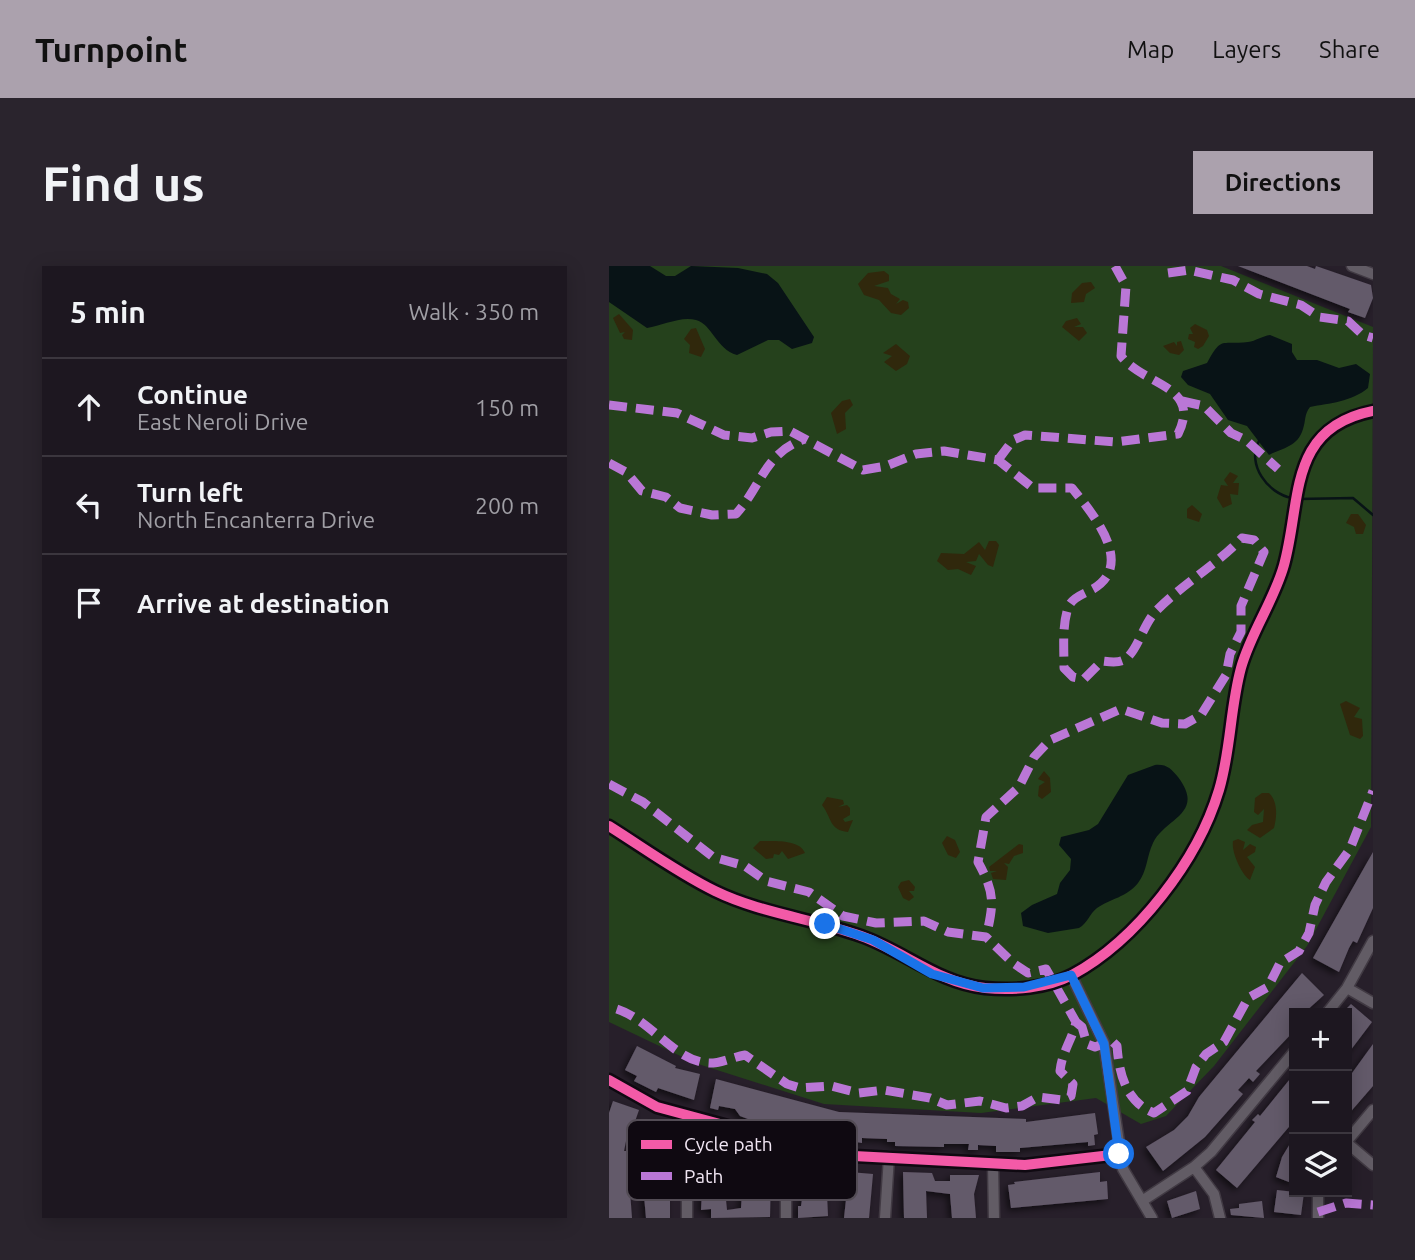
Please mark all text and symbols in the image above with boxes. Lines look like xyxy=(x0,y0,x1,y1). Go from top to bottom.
text: Turnpoint xyxy=(35,31,187,68)
text: Map xyxy=(1127,36,1174,63)
text: Layers xyxy=(1212,36,1281,63)
text: Share xyxy=(1319,36,1380,63)
button: Directions xyxy=(1193,151,1373,214)
text: Find us xyxy=(42,155,205,210)
text: 5 min xyxy=(70,295,146,329)
text: Walk · 350 m xyxy=(408,299,539,324)
text: Continue xyxy=(137,380,248,409)
icon: ahead xyxy=(70,388,108,426)
text: 150 m xyxy=(475,395,539,420)
text: East Neroli Drive xyxy=(137,409,309,434)
text: Turn left xyxy=(137,478,243,507)
icon: left xyxy=(70,486,108,524)
text: 200 m xyxy=(475,493,539,518)
text: North Encanterra Drive xyxy=(137,507,375,532)
icon: arrive xyxy=(70,584,108,622)
text: Arrive at destination xyxy=(137,589,390,618)
route end xyxy=(809,908,840,939)
map controls xyxy=(1289,1008,1352,1197)
button: + xyxy=(1289,1008,1352,1071)
button: − xyxy=(1289,1071,1352,1134)
legend xyxy=(627,1120,857,1200)
text: Cycle path xyxy=(684,1133,773,1155)
button: layers xyxy=(1289,1134,1352,1197)
route start xyxy=(1103,1138,1134,1169)
text: Path xyxy=(684,1165,723,1187)

